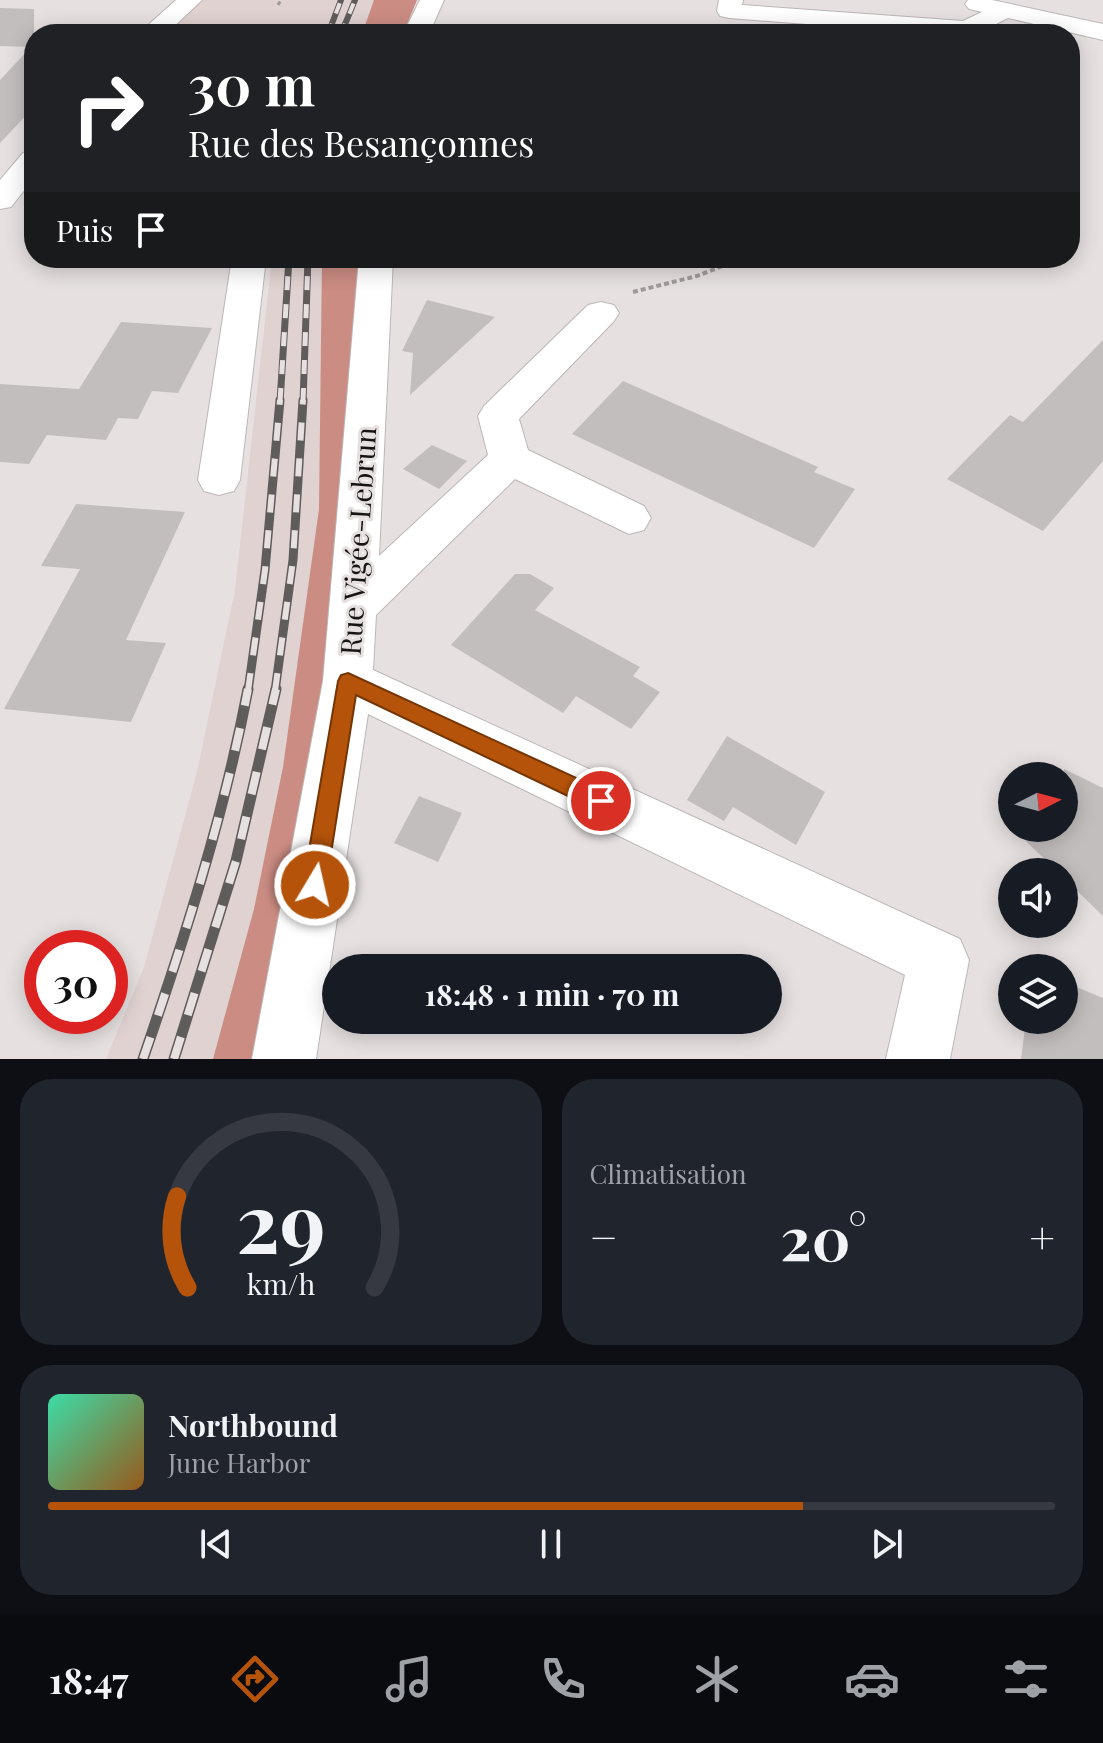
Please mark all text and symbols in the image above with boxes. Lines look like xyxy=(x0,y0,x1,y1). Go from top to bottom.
text: 30 m xyxy=(188,46,315,121)
icon: right xyxy=(56,56,160,160)
text: Rue des Besançonnes xyxy=(188,118,534,166)
icon: arrive xyxy=(129,208,173,252)
text: Puis xyxy=(56,210,113,250)
street label: Rue Vigée-Lebrun xyxy=(331,426,383,656)
north arrow xyxy=(998,762,1078,842)
map controls xyxy=(998,762,1078,1034)
pin xyxy=(567,767,635,835)
icon: arrive xyxy=(579,779,623,823)
position arrow xyxy=(273,843,357,927)
button: sound xyxy=(998,858,1078,938)
speed limit sign: 30 xyxy=(24,930,128,1034)
button: layers xyxy=(998,954,1078,1034)
text: 18:48 · 1 min · 70 m xyxy=(425,974,679,1014)
text: Climatisation xyxy=(590,1156,746,1191)
text: 29 xyxy=(236,1164,326,1275)
text: 20° xyxy=(780,1196,867,1276)
text: − xyxy=(590,1206,618,1265)
text: + xyxy=(1029,1206,1055,1265)
text: km/h xyxy=(246,1264,315,1302)
text: Northbound xyxy=(168,1405,338,1445)
text: June Harbor xyxy=(168,1445,310,1480)
icon: previous xyxy=(194,1522,238,1566)
icon: pause xyxy=(529,1522,573,1566)
icon: next xyxy=(865,1522,909,1566)
icon: directions xyxy=(227,1651,283,1707)
icon: music xyxy=(381,1651,437,1707)
icon: phone xyxy=(535,1651,591,1707)
icon: climate xyxy=(689,1651,745,1707)
icon: car xyxy=(844,1651,900,1707)
icon: filters xyxy=(998,1651,1054,1707)
text: 18:47 xyxy=(49,1655,129,1703)

